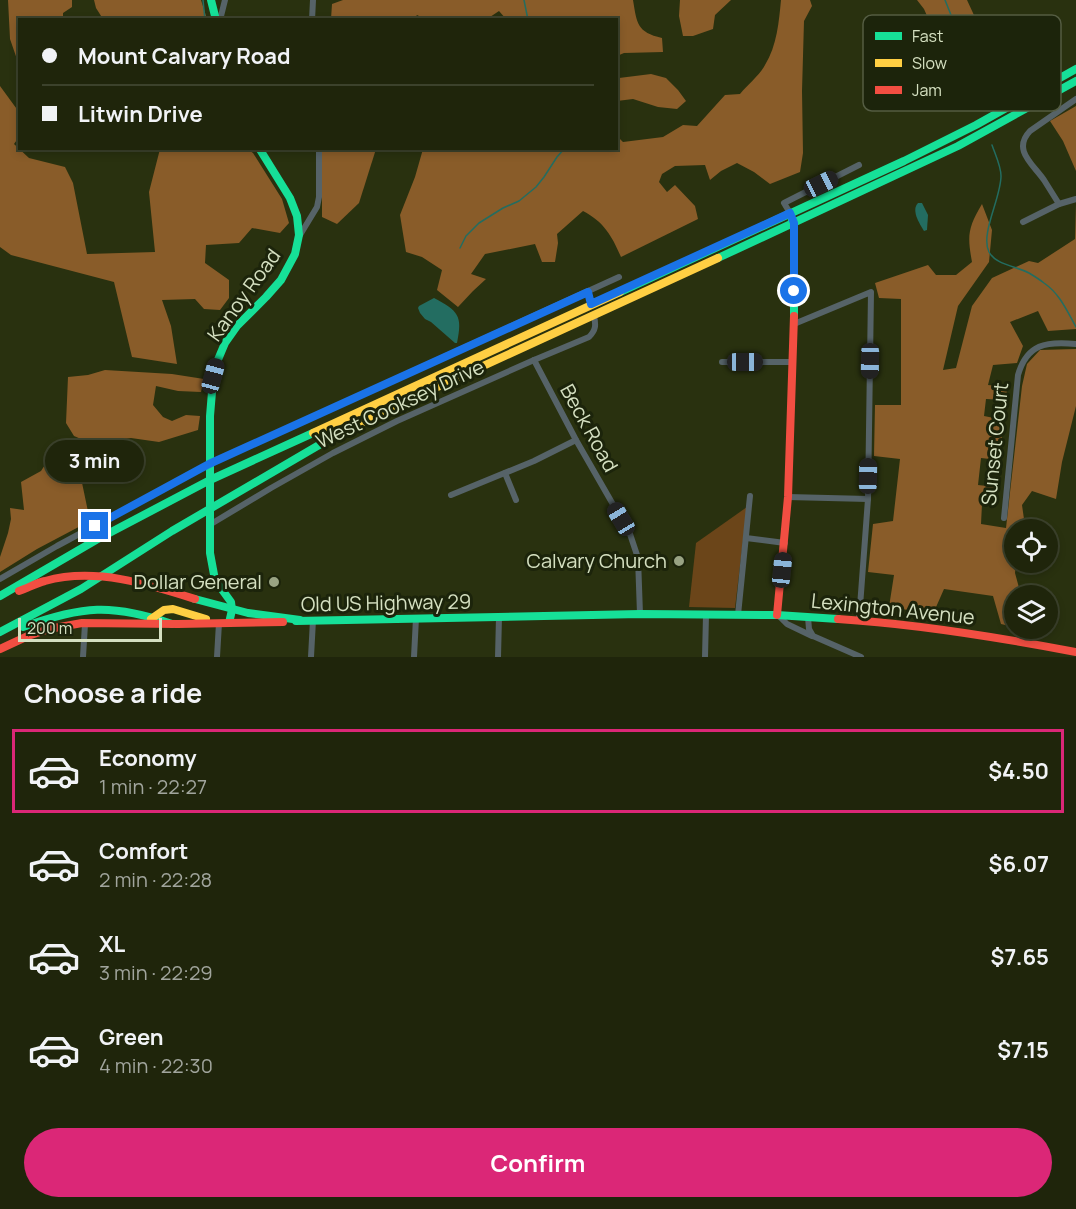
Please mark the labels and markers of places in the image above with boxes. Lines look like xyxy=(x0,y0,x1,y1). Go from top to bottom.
place label: Calvary Church xyxy=(527,547,667,574)
marker: Calvary Church xyxy=(672,554,686,568)
place label: Dollar General xyxy=(133,568,262,595)
marker: Dollar General xyxy=(267,575,281,589)

